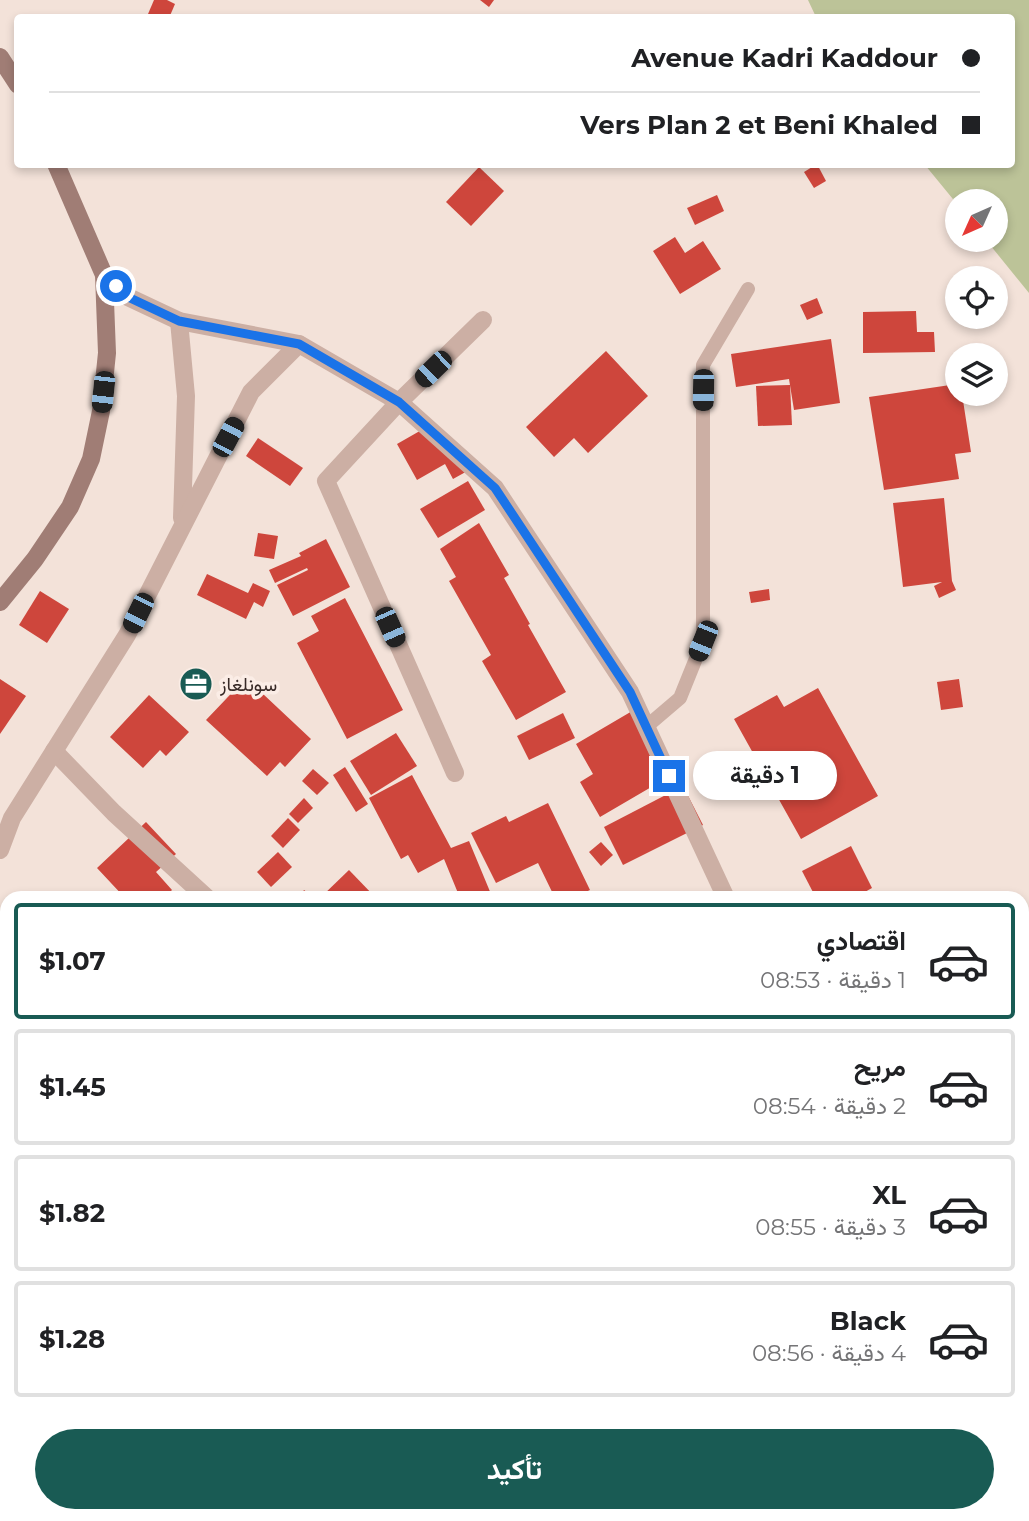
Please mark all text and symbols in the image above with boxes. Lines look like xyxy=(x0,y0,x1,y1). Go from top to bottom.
text: Avenue Kadri Kaddour xyxy=(631,42,938,74)
text: Vers Plan 2 et Beni Khaled xyxy=(580,109,938,141)
north arrow xyxy=(945,189,1008,252)
map controls xyxy=(945,189,1008,406)
button: locate xyxy=(945,266,1008,329)
route start xyxy=(100,270,132,302)
button: layers xyxy=(945,343,1008,406)
car xyxy=(411,347,456,391)
car xyxy=(693,369,714,411)
car xyxy=(91,370,116,414)
car xyxy=(209,414,248,460)
car xyxy=(120,590,157,636)
car xyxy=(372,604,409,650)
car xyxy=(686,618,721,664)
office icon: سونلغاز xyxy=(177,665,215,703)
place label: سونلغاز xyxy=(219,673,277,696)
callout: 1 دقيقة xyxy=(694,752,837,800)
route end xyxy=(653,760,685,792)
text: 1 دقيقة xyxy=(730,761,800,789)
text: اقتصادي xyxy=(817,925,906,957)
icon: car xyxy=(927,930,990,993)
text: $1.07 xyxy=(39,945,106,977)
text: 1 دقيقة · 08:53 xyxy=(760,966,906,994)
text: مريح xyxy=(854,1051,906,1083)
icon: car xyxy=(927,1056,990,1119)
text: $1.45 xyxy=(39,1071,106,1103)
text: 2 دقيقة · 08:54 xyxy=(753,1092,906,1120)
text: XL xyxy=(872,1179,906,1211)
icon: car xyxy=(927,1182,990,1245)
text: $1.82 xyxy=(39,1197,105,1229)
text: 3 دقيقة · 08:55 xyxy=(755,1213,906,1241)
text: Black xyxy=(830,1305,906,1337)
icon: car xyxy=(927,1308,990,1371)
text: $1.28 xyxy=(39,1323,105,1355)
text: 4 دقيقة · 08:56 xyxy=(752,1339,906,1367)
button: تأكيد xyxy=(35,1429,994,1509)

